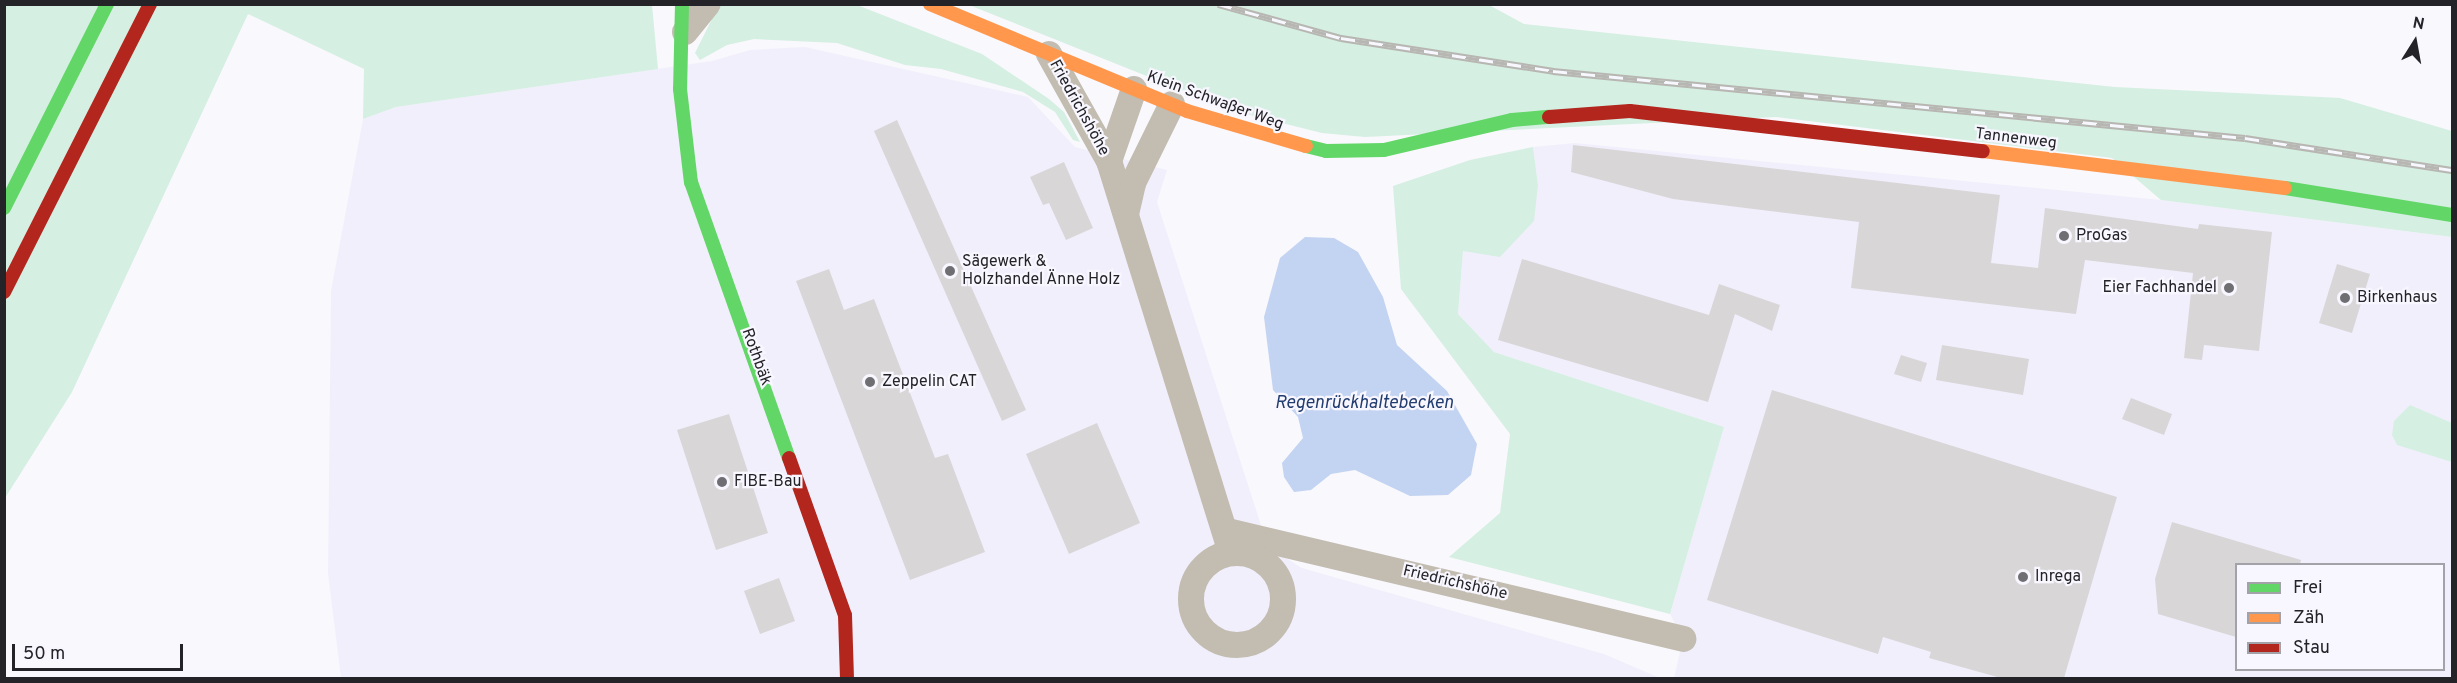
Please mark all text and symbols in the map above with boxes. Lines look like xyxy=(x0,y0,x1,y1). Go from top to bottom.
north arrow xyxy=(2385,12,2445,72)
text: N xyxy=(2411,13,2426,35)
street label: Friedrichshöhe xyxy=(1045,57,1113,159)
street label: Klein Schwaßer Weg xyxy=(1144,67,1286,135)
street label: Tannenweg xyxy=(1974,124,2058,154)
place label: ProGas xyxy=(2076,226,2128,246)
marker: ProGas xyxy=(2057,229,2071,243)
place label: Sägewerk & Holzhandel Änne Holz xyxy=(962,252,1121,290)
marker: Sägewerk & Holzhandel Änne Holz xyxy=(943,264,957,278)
place label: Eier Fachhandel xyxy=(2102,278,2217,298)
marker: Eier Fachhandel xyxy=(2222,281,2236,295)
place label: Birkenhaus xyxy=(2357,288,2438,308)
marker: Birkenhaus xyxy=(2338,291,2352,305)
street label: Rothbäk xyxy=(737,326,775,388)
place label: Zeppelin CAT xyxy=(882,372,977,392)
marker: Zeppelin CAT xyxy=(863,375,877,389)
water label: Regenrückhaltebecken xyxy=(1275,393,1453,415)
place label: FIBE-Bau xyxy=(734,472,801,492)
marker: FIBE-Bau xyxy=(715,475,729,489)
street label: Friedrichshöhe xyxy=(1401,562,1509,604)
legend xyxy=(2235,563,2445,671)
place label: Inrega xyxy=(2035,567,2081,587)
marker: Inrega xyxy=(2016,570,2030,584)
text: Frei xyxy=(2293,577,2323,600)
text: Zäh xyxy=(2293,607,2324,630)
scale bar xyxy=(15,632,186,670)
text: Stau xyxy=(2293,637,2330,660)
text: 50 m xyxy=(23,643,65,666)

